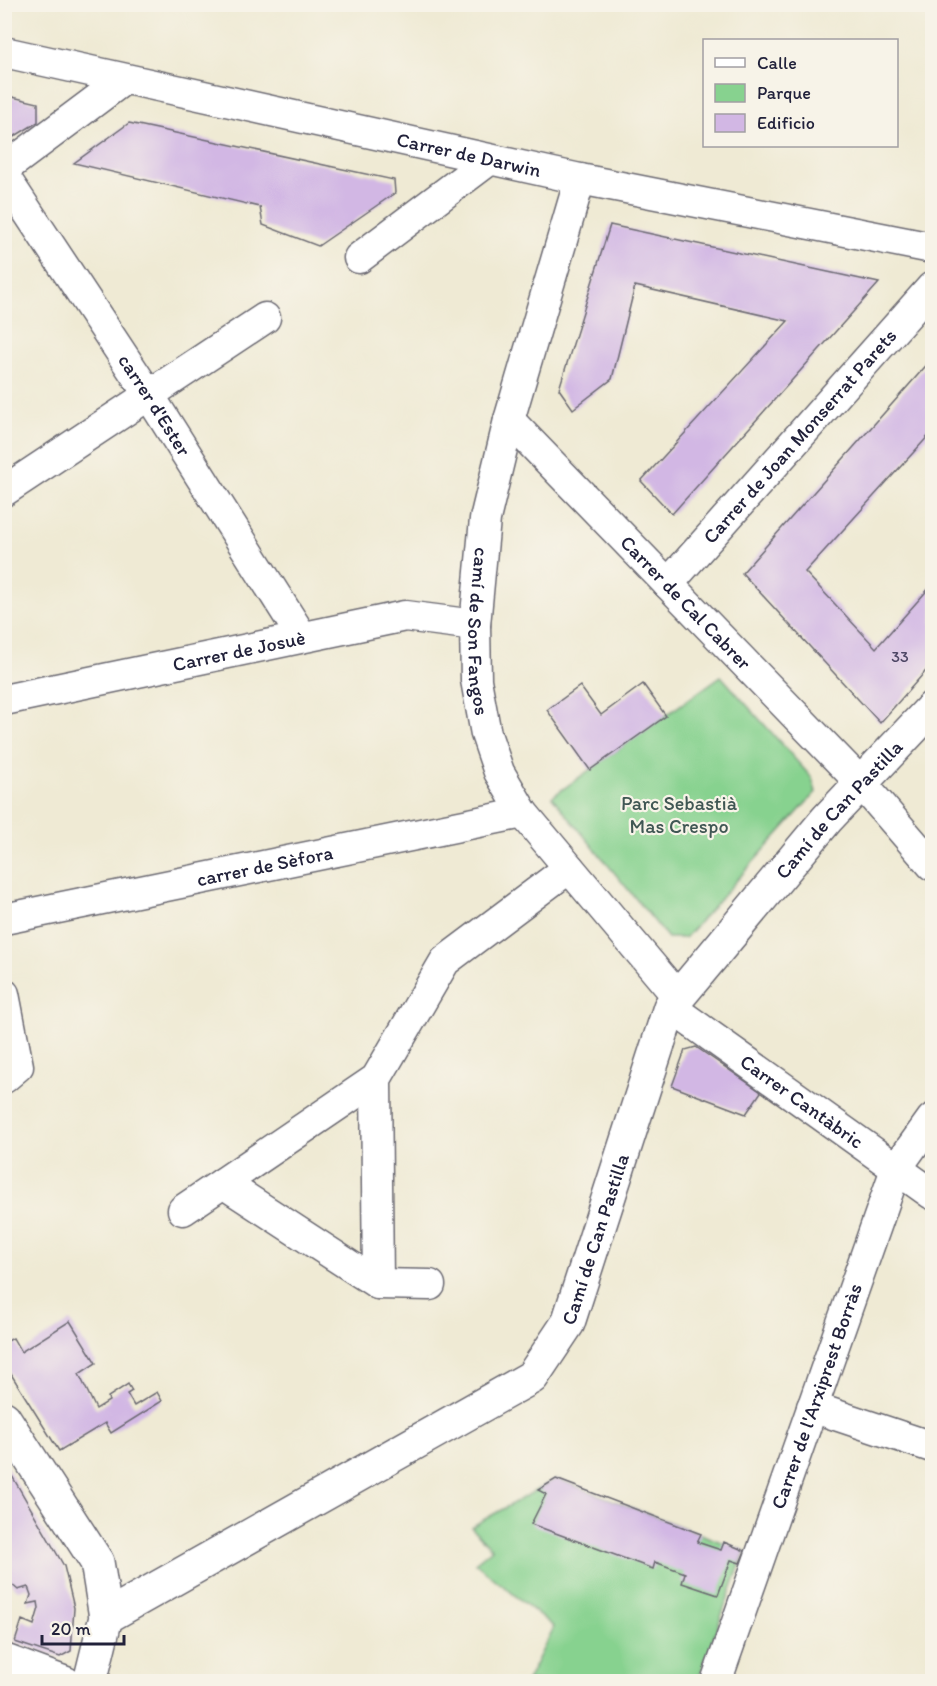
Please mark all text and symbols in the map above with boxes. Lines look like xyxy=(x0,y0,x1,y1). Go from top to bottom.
legend xyxy=(703,39,898,147)
text: Calle xyxy=(757,52,797,74)
text: Parque xyxy=(757,82,811,104)
text: Edificio xyxy=(757,112,815,134)
street label: Carrer de Darwin xyxy=(394,127,543,182)
street label: Carrer de Joan Monserrat Parets xyxy=(698,324,901,548)
street label: carrer d'Ester xyxy=(113,349,197,461)
street label: Carrer de Cal Cabrer xyxy=(615,530,757,675)
street label: camí de Son Fangos xyxy=(463,546,494,717)
street label: Carrer de Josuè xyxy=(170,625,307,676)
house number: 33 xyxy=(891,647,909,666)
street label: Camí de Can Pastilla xyxy=(770,734,908,884)
park label: Parc Sebastià Mas Crespo xyxy=(621,791,738,838)
street label: carrer de Sèfora xyxy=(194,840,335,891)
street label: Carrer Cantàbric xyxy=(736,1049,868,1153)
street label: Camí de Can Pastilla xyxy=(556,1150,634,1328)
street label: Carrer de l'Arxiprest Borràs xyxy=(766,1280,867,1512)
scale bar xyxy=(42,1608,124,1646)
text: 20 m xyxy=(51,1618,91,1640)

